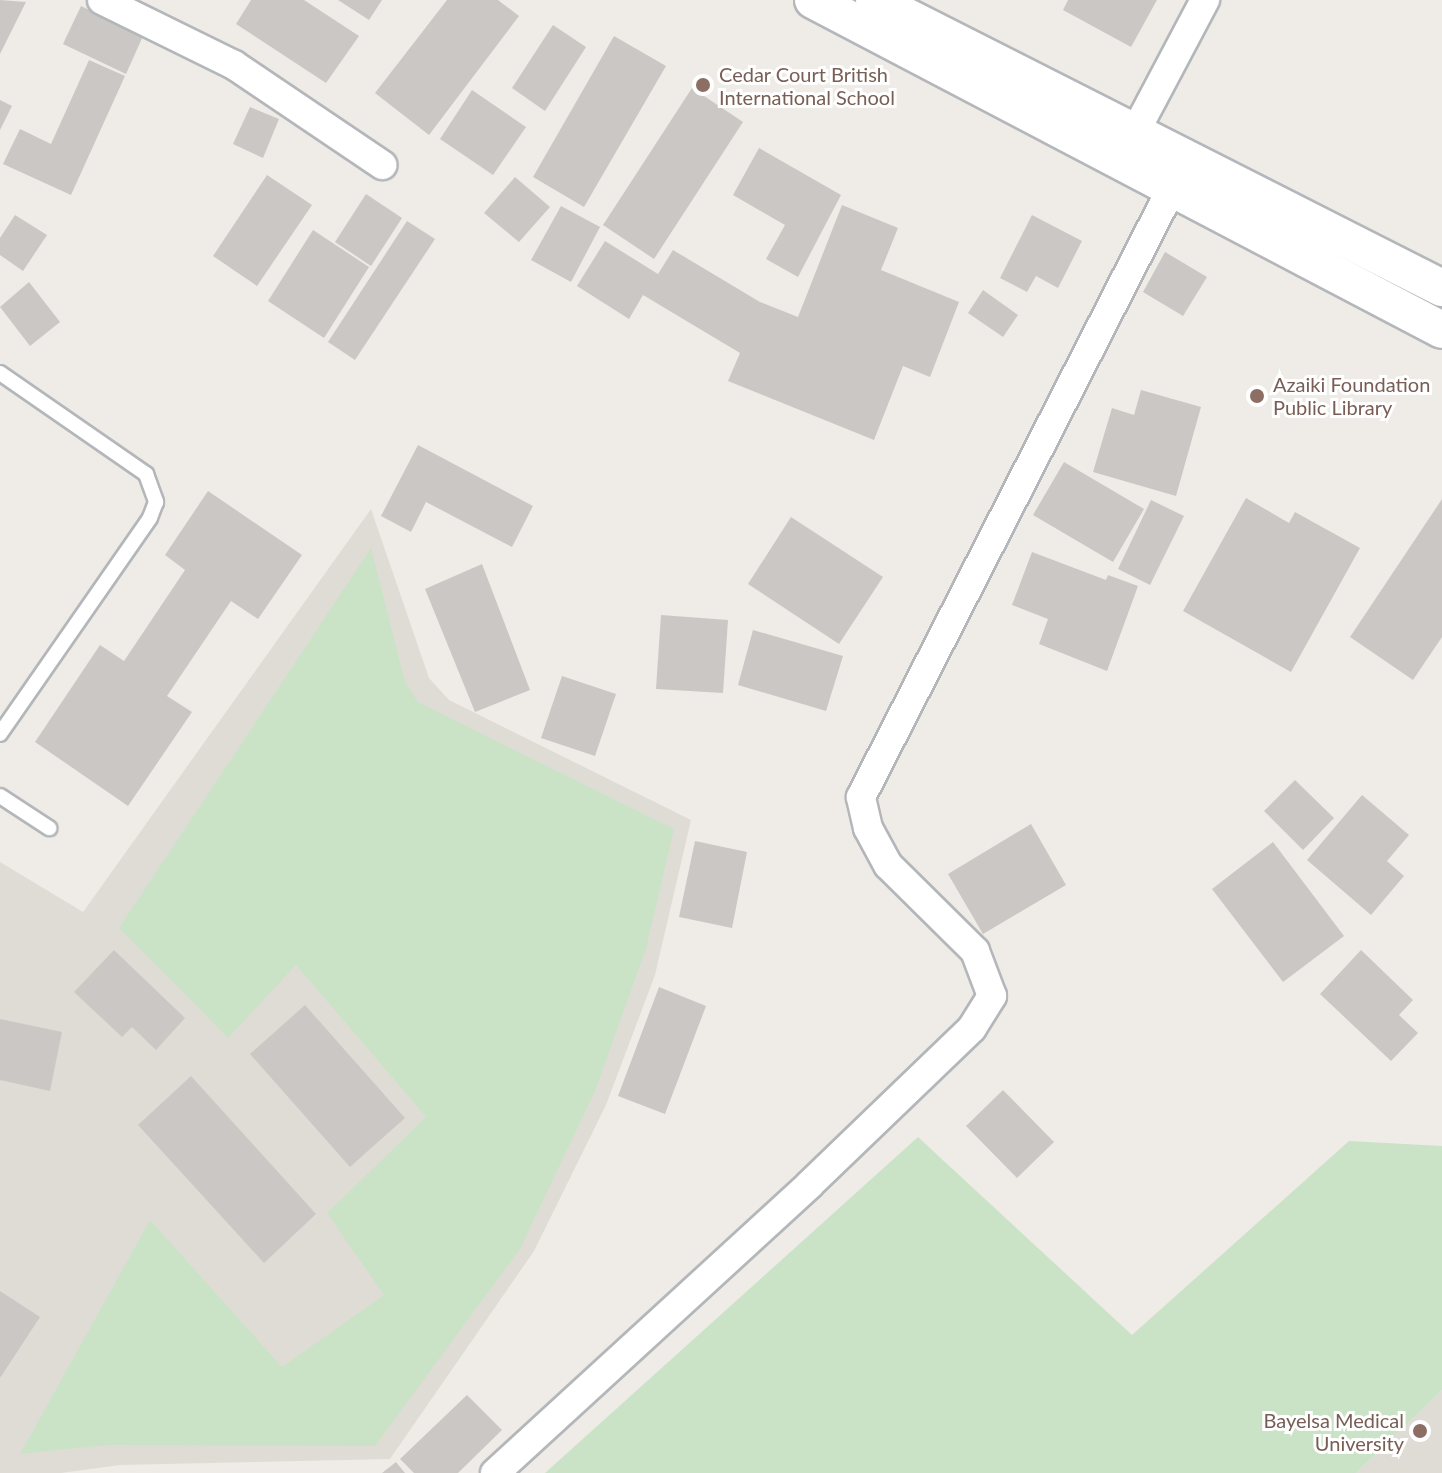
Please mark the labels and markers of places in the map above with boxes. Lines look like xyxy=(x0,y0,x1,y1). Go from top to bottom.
place label: Cedar Court British International School xyxy=(719,62,895,109)
marker: Cedar Court British International School xyxy=(694,76,712,94)
place label: Azaiki Foundation Public Library xyxy=(1273,372,1430,419)
marker: Azaiki Foundation Public Library xyxy=(1248,387,1266,405)
place label: Bayelsa Medical University xyxy=(1263,1408,1404,1455)
marker: Bayelsa Medical University xyxy=(1411,1422,1429,1440)

